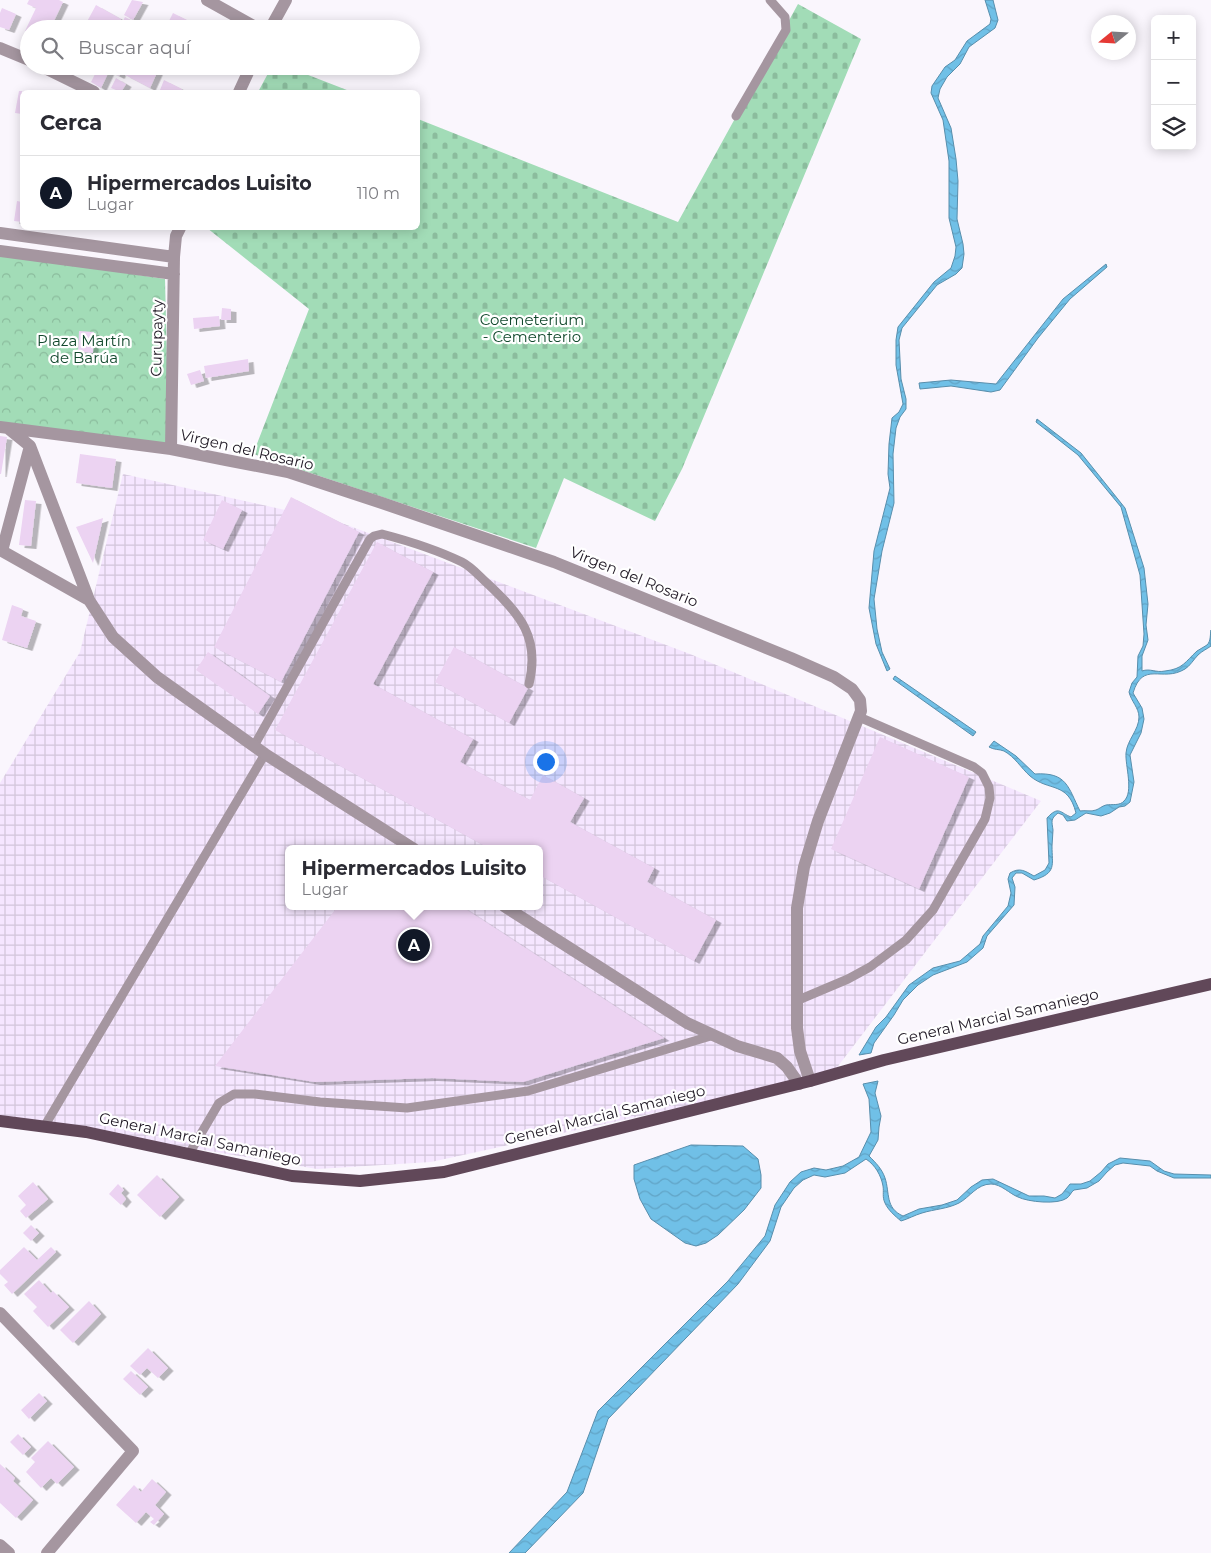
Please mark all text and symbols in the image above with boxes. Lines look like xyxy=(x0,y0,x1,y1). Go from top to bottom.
north arrow xyxy=(1091,15,1136,60)
map controls xyxy=(1151,15,1196,150)
button: + xyxy=(1151,15,1196,60)
search box xyxy=(20,20,420,75)
icon: search xyxy=(38,34,66,62)
text: Buscar aquí xyxy=(78,36,191,59)
button: − xyxy=(1151,60,1196,105)
button: layers xyxy=(1151,105,1196,150)
text: Cerca xyxy=(40,110,102,135)
text: Hipermercados Luisito xyxy=(87,172,312,195)
text: A xyxy=(50,184,62,203)
text: 110 m xyxy=(357,184,400,203)
text: Lugar xyxy=(87,195,134,214)
street label: Curupayty xyxy=(146,298,167,377)
park label: Coemeterium - Cementerio xyxy=(480,310,584,346)
park label: Plaza Martín de Barúa xyxy=(37,331,131,367)
street label: Virgen del Rosario xyxy=(179,425,316,474)
street label: Virgen del Rosario xyxy=(567,542,701,611)
your location xyxy=(533,749,559,775)
popup xyxy=(285,845,543,910)
text: Hipermercados Luisito xyxy=(302,857,526,880)
text: Lugar xyxy=(302,880,348,899)
pin: A xyxy=(398,926,430,964)
street label: General Marcial Samaniego xyxy=(895,984,1100,1049)
street label: General Marcial Samaniego xyxy=(503,1080,707,1149)
street label: General Marcial Samaniego xyxy=(97,1108,303,1169)

